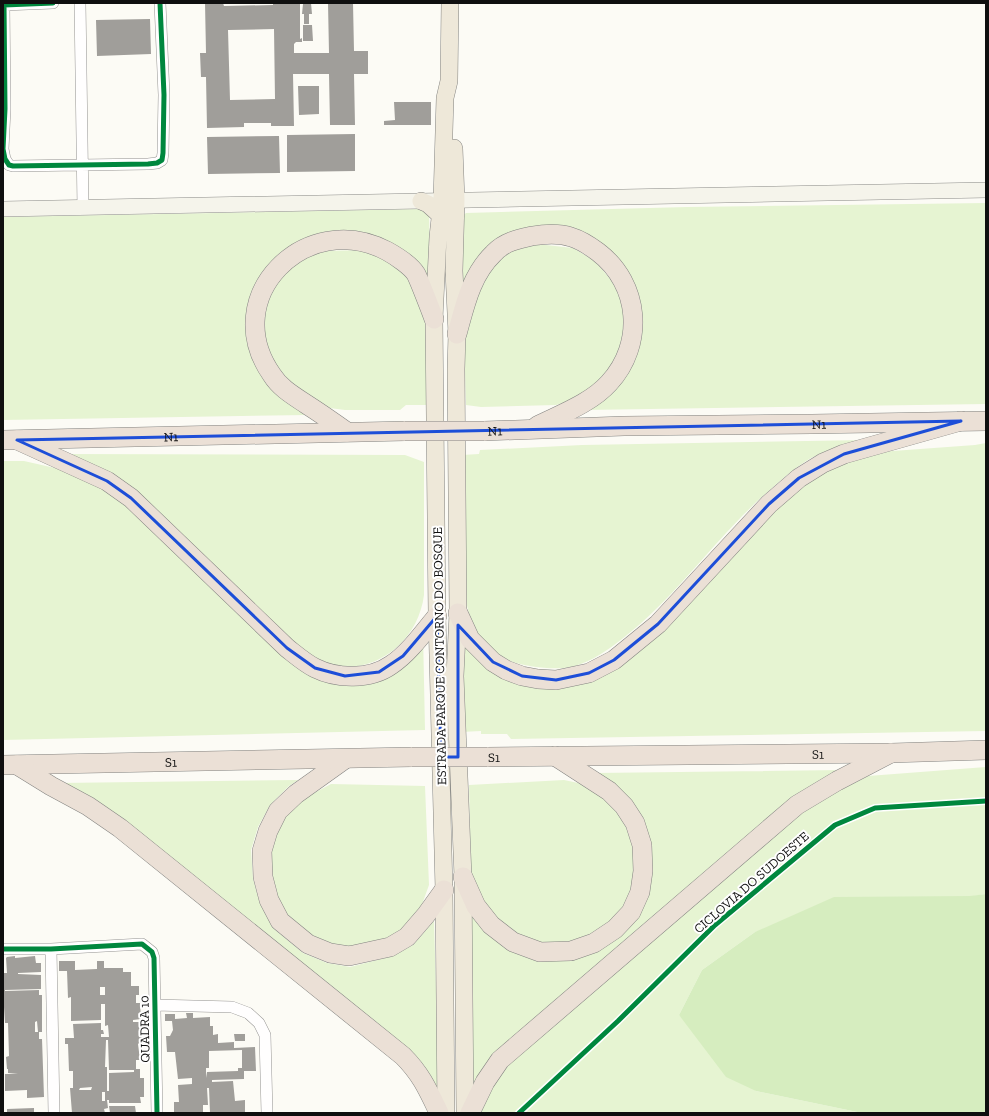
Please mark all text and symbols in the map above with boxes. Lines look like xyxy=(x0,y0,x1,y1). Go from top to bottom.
street label: N1 xyxy=(811,417,826,432)
street label: N1 xyxy=(487,423,503,439)
street label: N1 xyxy=(163,429,178,444)
street label: ESTRADA PARQUE CONTORNO DO BOSQUE xyxy=(430,526,449,785)
street label: S1 xyxy=(812,747,824,762)
street label: S1 xyxy=(488,750,500,765)
street label: S1 xyxy=(165,755,177,770)
street label: CICLOVIA DO SUDOESTE xyxy=(691,828,812,936)
street label: QUADRA 10 xyxy=(136,995,153,1063)

